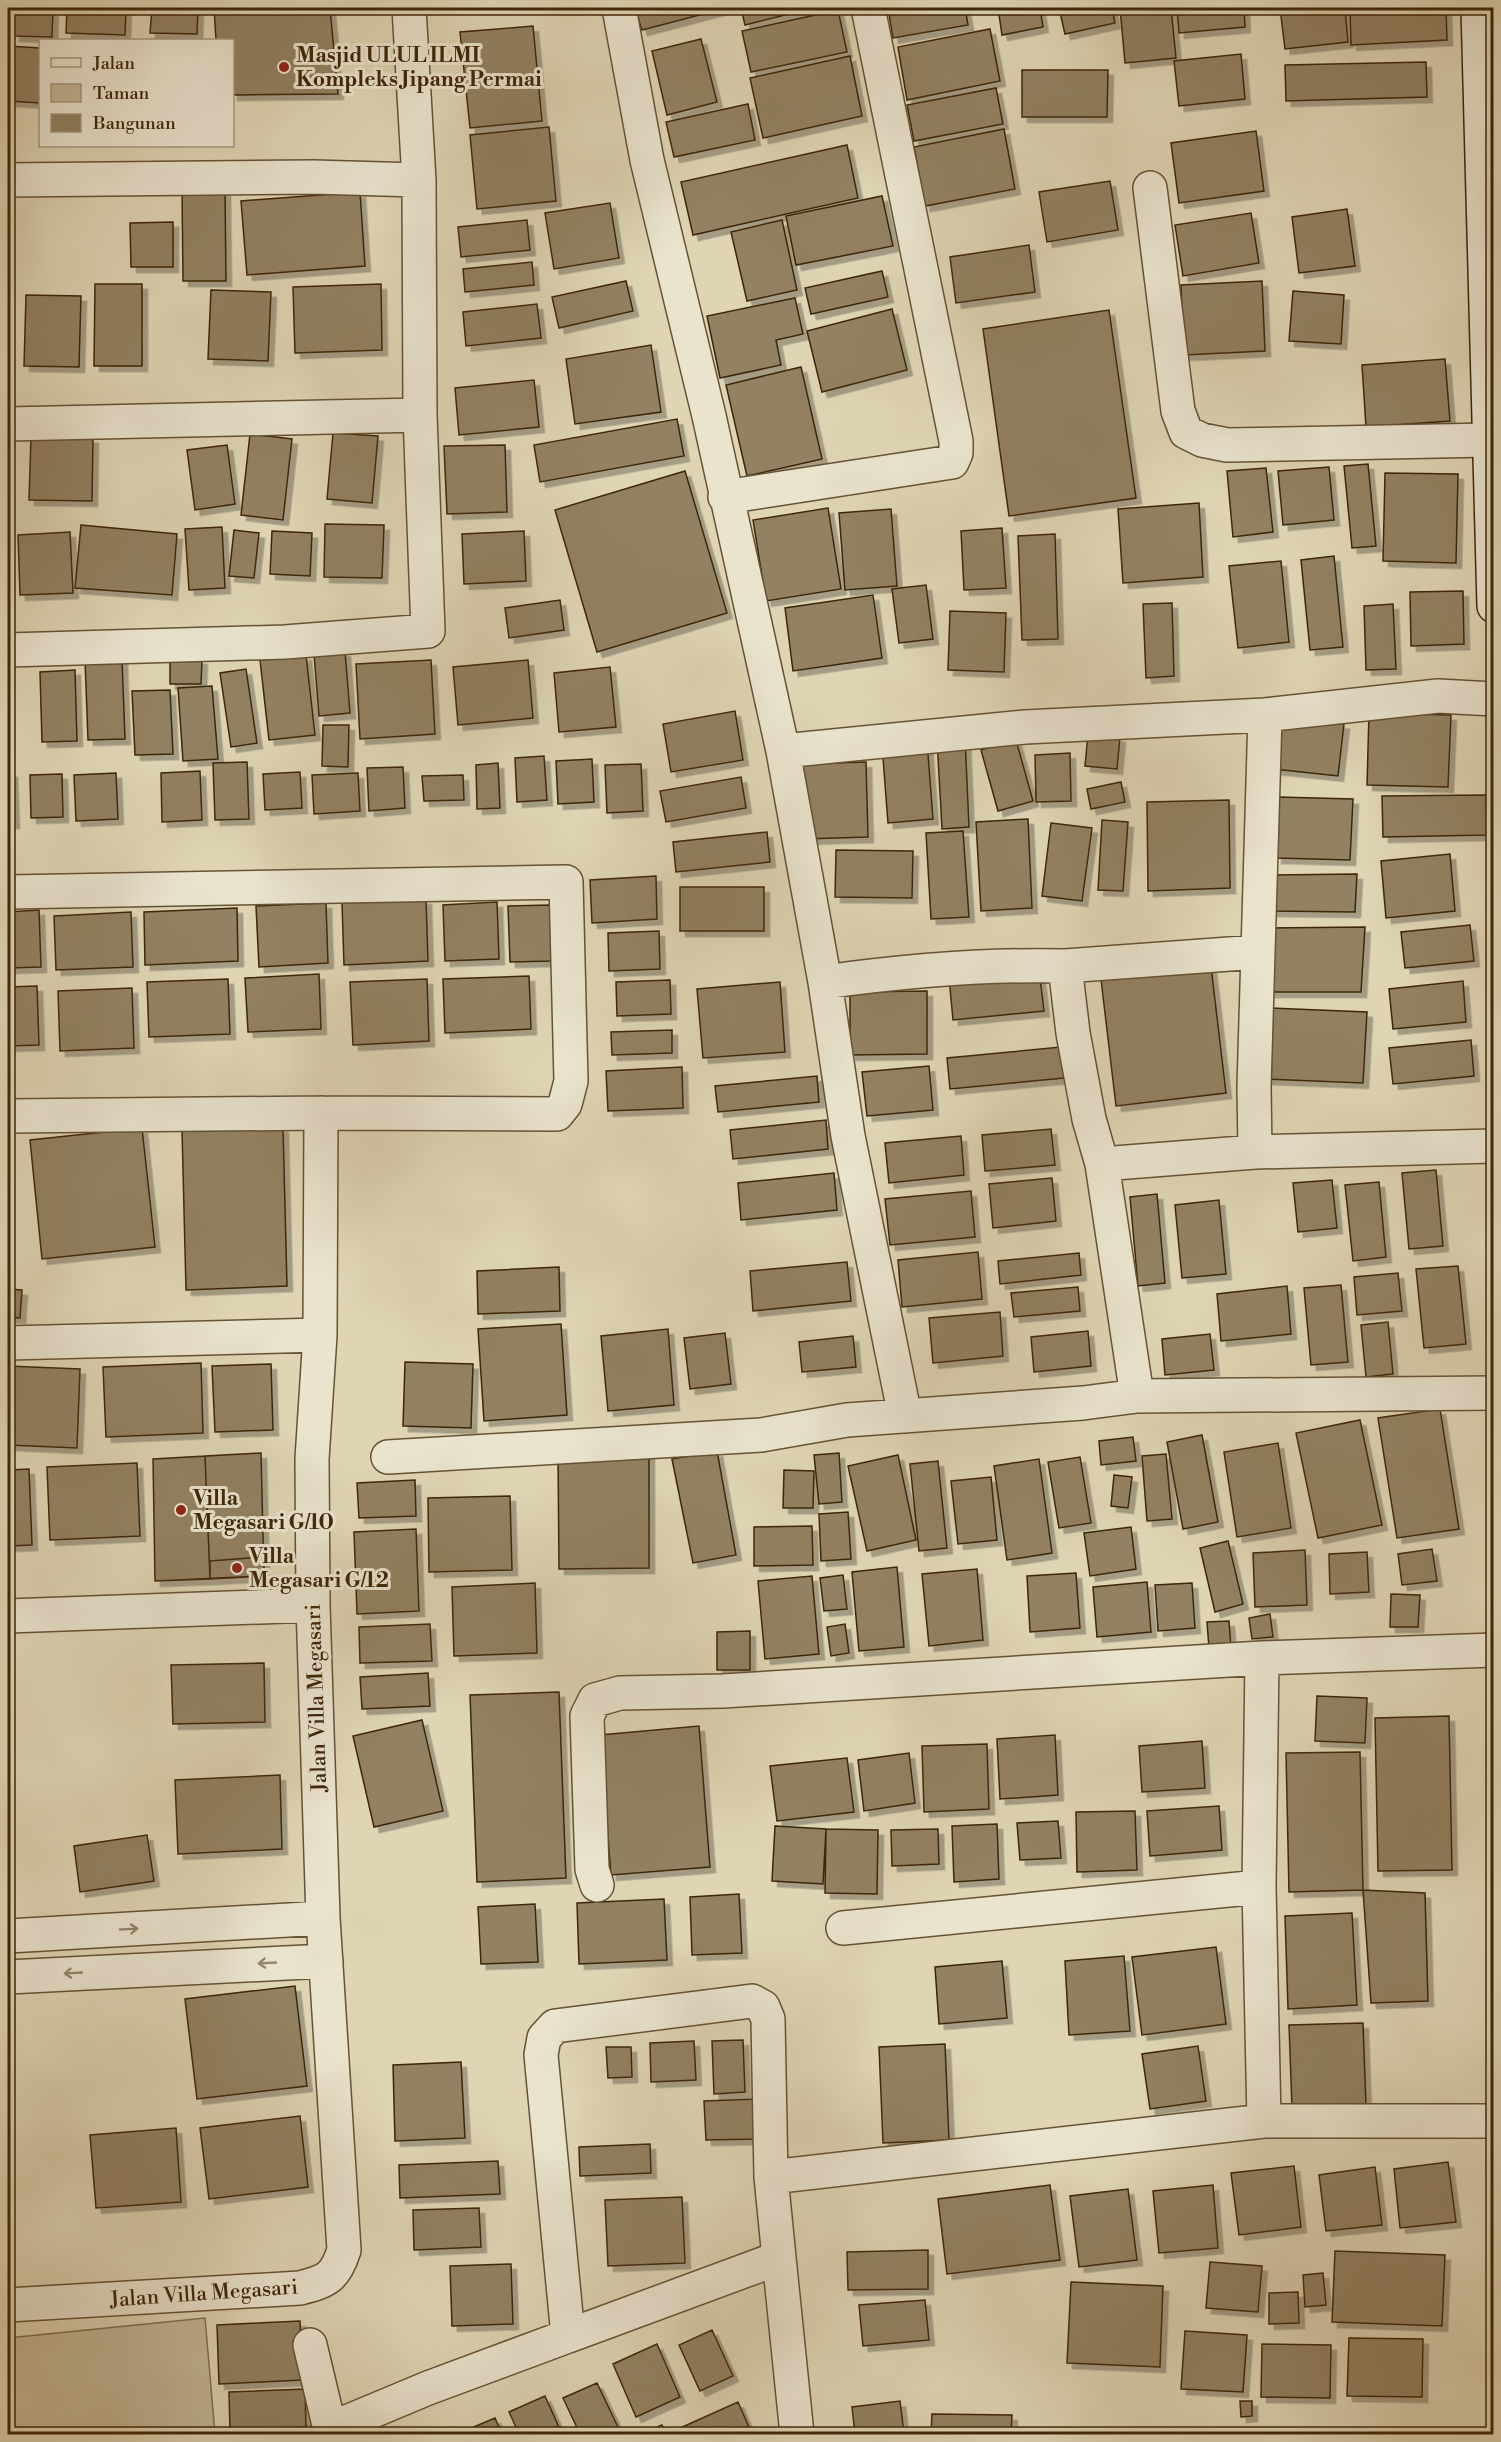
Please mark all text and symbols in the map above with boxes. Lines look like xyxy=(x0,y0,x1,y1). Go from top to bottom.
legend xyxy=(39,39,234,147)
place label: Masjid ULUL ILMI Kompleks Jipang Permai xyxy=(296,43,542,93)
text: Jalan xyxy=(92,52,135,75)
marker: Masjid ULUL ILMI Kompleks Jipang Permai xyxy=(277,60,291,74)
text: Taman xyxy=(93,82,150,105)
text: Bangunan xyxy=(92,112,176,135)
place label: Villa Megasari G/10 xyxy=(192,1486,334,1536)
marker: Villa Megasari G/10 xyxy=(174,1503,188,1517)
place label: Villa Megasari G/12 xyxy=(248,1544,389,1594)
marker: Villa Megasari G/12 xyxy=(230,1561,244,1575)
street label: Jalan Villa Megasari xyxy=(301,1603,333,1793)
one-way arrow xyxy=(118,1924,138,1935)
one-way arrow xyxy=(258,1958,278,1969)
one-way arrow xyxy=(63,1968,83,1979)
street label: Jalan Villa Megasari xyxy=(108,2274,299,2314)

